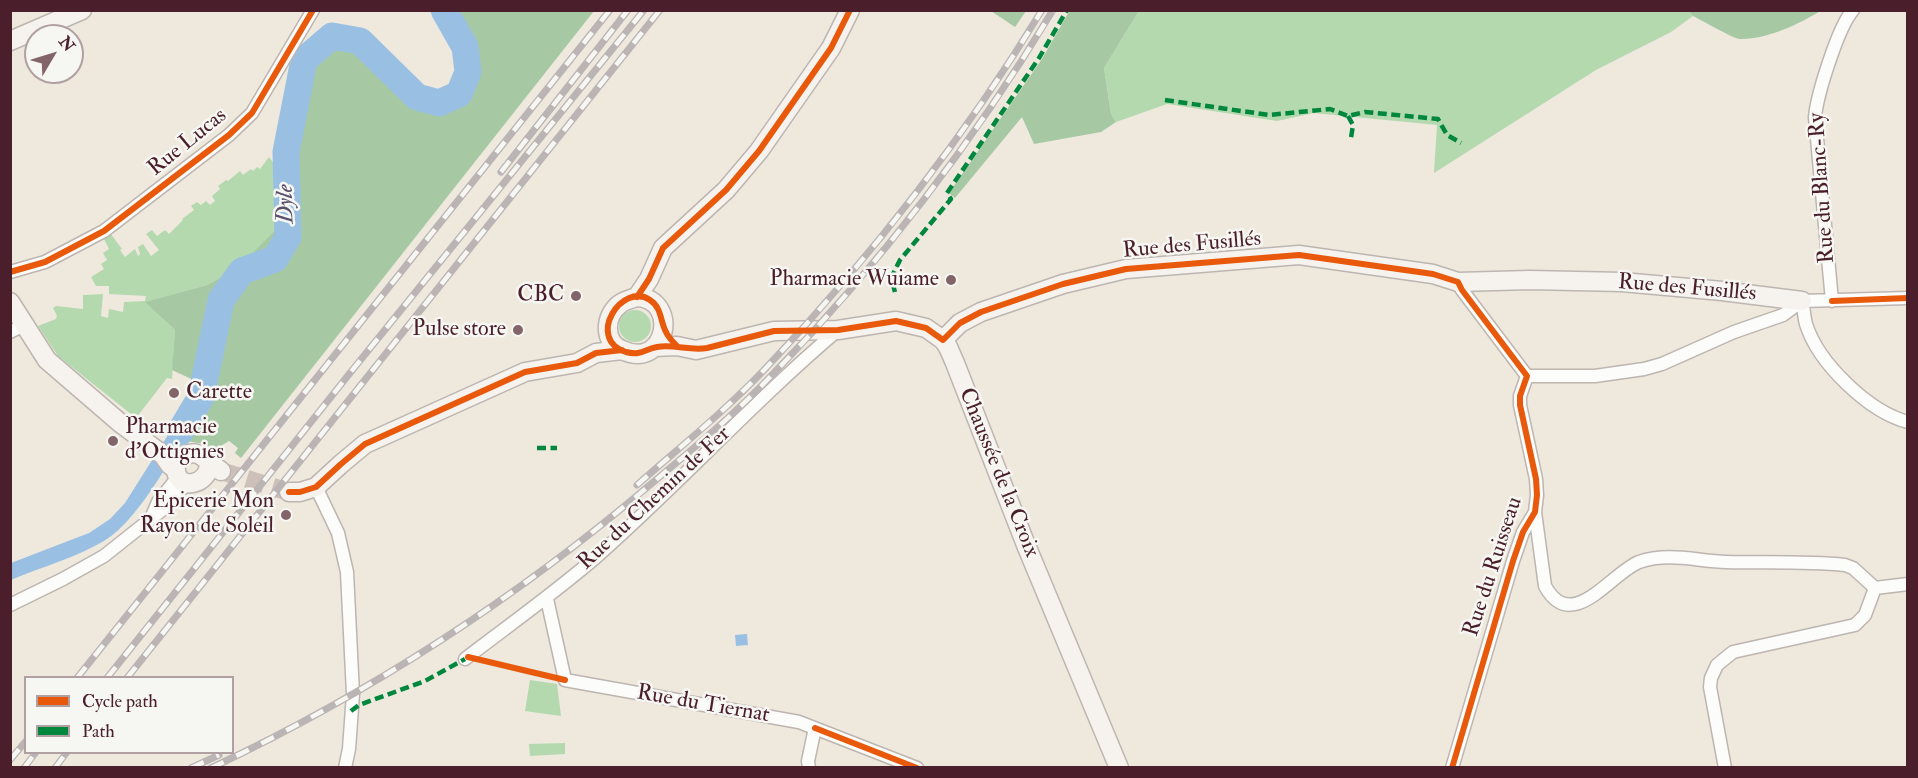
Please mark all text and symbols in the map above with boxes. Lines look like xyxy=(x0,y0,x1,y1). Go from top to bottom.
north arrow xyxy=(24,24,84,84)
text: N xyxy=(54,32,79,56)
street label: Rue Lucas xyxy=(143,103,233,183)
street label: Rue du Blanc-Ry xyxy=(1805,112,1841,264)
water label: Dyle xyxy=(272,184,302,224)
street label: Rue des Fusillés xyxy=(1122,227,1262,265)
place label: Pharmacie Wuiame xyxy=(770,267,939,293)
street label: Rue des Fusillés xyxy=(1617,270,1757,308)
marker: Pharmacie Wuiame xyxy=(944,273,958,287)
place label: CBC xyxy=(517,283,564,309)
marker: CBC xyxy=(569,289,583,303)
place label: Pulse store xyxy=(412,317,506,343)
marker: Pulse store xyxy=(511,323,525,337)
place label: Carette xyxy=(186,380,252,406)
street label: Chaussée de la Croix xyxy=(952,384,1044,562)
marker: Carette xyxy=(167,386,181,400)
place label: Pharmacie d'Ottignies xyxy=(125,415,224,466)
street label: Rue du Chemin de Fer xyxy=(573,422,737,576)
marker: Pharmacie d'Ottignies xyxy=(106,434,120,448)
place label: Epicerie Mon Rayon de Soleil xyxy=(140,489,274,540)
street label: Rue du Ruisseau xyxy=(1459,494,1529,640)
marker: Epicerie Mon Rayon de Soleil xyxy=(279,508,293,522)
legend xyxy=(24,676,234,754)
street label: Rue du Tiernat xyxy=(635,680,771,730)
text: Cycle path xyxy=(82,690,158,713)
text: Path xyxy=(82,720,115,743)

